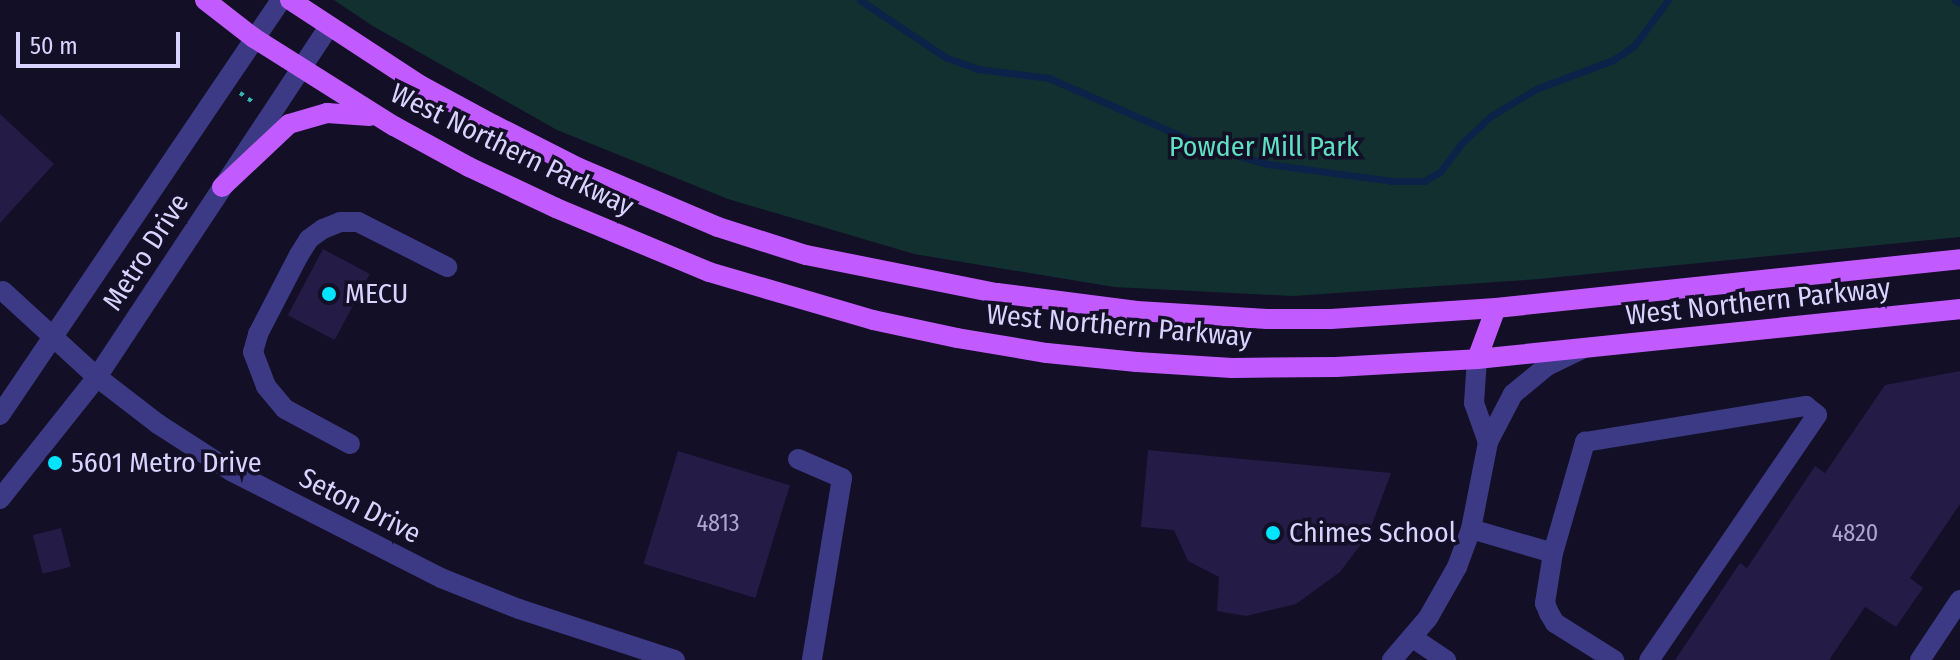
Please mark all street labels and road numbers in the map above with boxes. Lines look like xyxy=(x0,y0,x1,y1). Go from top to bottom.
street label: West Northern Parkway xyxy=(385,77,639,223)
street label: Metro Drive xyxy=(96,187,196,317)
street label: West Northern Parkway xyxy=(1624,271,1892,333)
street label: West Northern Parkway xyxy=(985,298,1253,354)
street label: Seton Drive xyxy=(294,461,426,551)

